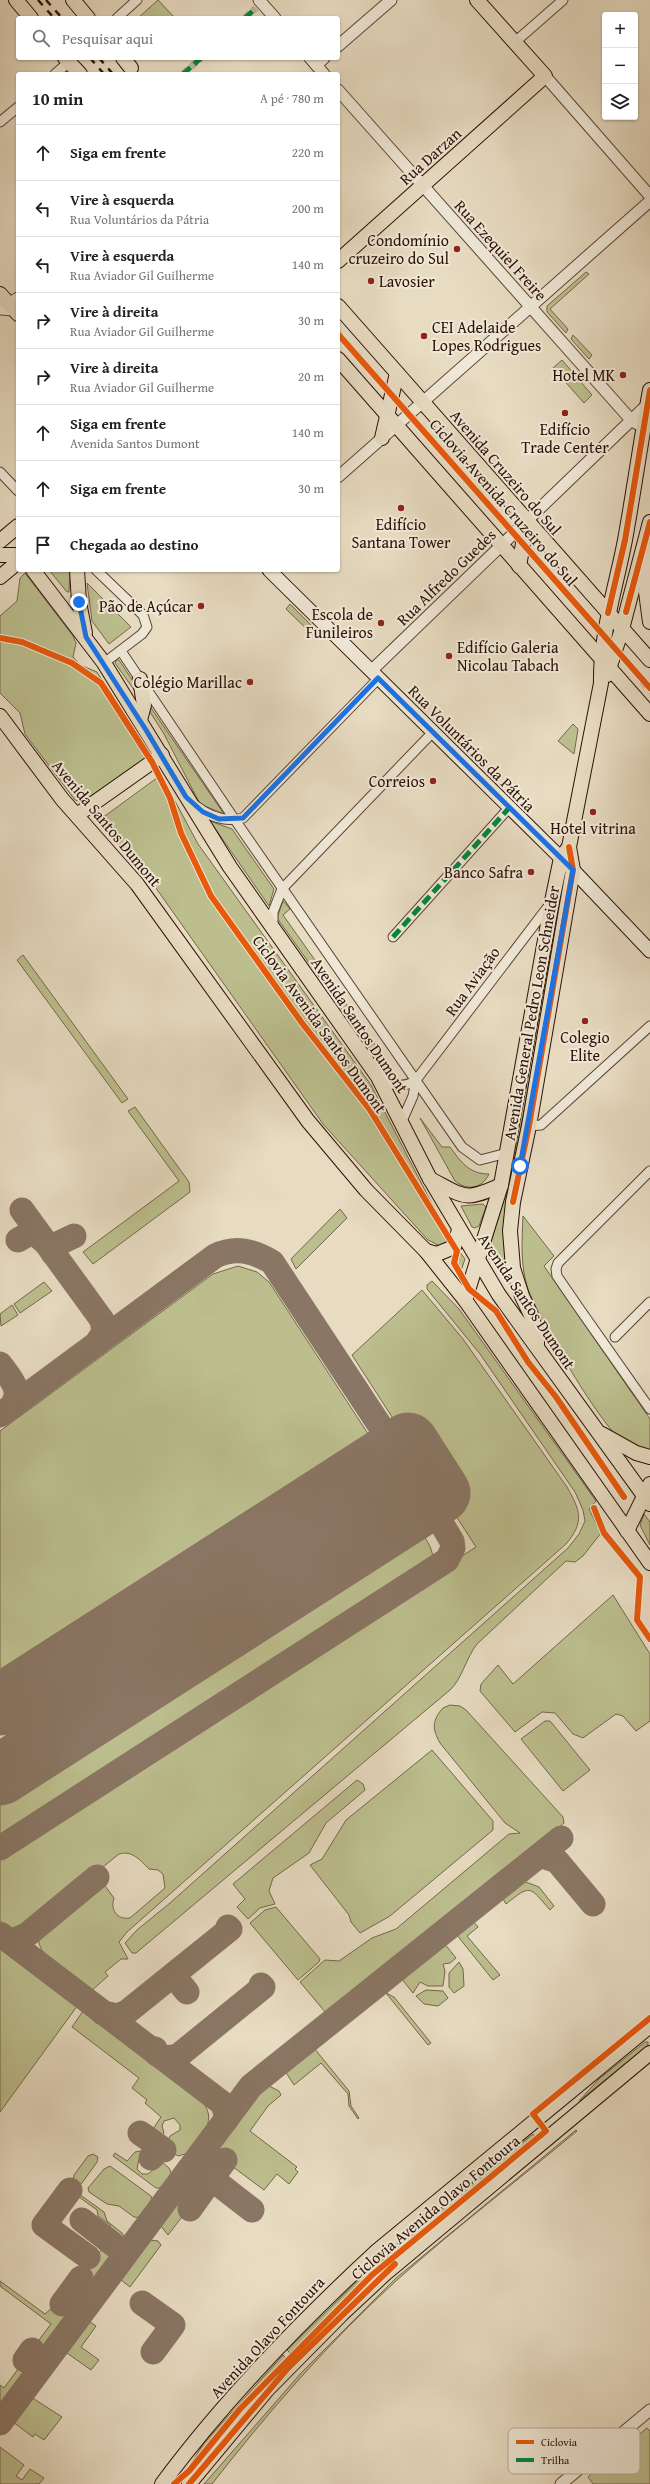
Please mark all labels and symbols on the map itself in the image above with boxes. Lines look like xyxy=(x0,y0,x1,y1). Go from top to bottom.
street label: Rua Darzan xyxy=(394,122,466,190)
street label: Rua Ezequiel Freire xyxy=(449,194,553,306)
place label: Condomínio cruzeiro do Sul xyxy=(348,228,450,270)
marker: Condomínio cruzeiro do Sul xyxy=(452,244,462,254)
place label: Lavosier xyxy=(379,269,435,293)
marker: Lavosier xyxy=(366,276,376,286)
place label: CEI Adelaide Lopes Rodrigues xyxy=(432,315,541,357)
marker: CEI Adelaide Lopes Rodrigues xyxy=(419,331,429,341)
place label: Hotel MK xyxy=(552,363,616,387)
marker: Hotel MK xyxy=(618,370,628,380)
street label: Avenida Cruzeiro do Sul xyxy=(445,404,568,540)
marker: Edifício Trade Center xyxy=(560,408,570,418)
street label: Ciclovia Avenida Cruzeiro do Sul xyxy=(424,413,584,591)
place label: Edifício Trade Center xyxy=(521,417,609,459)
marker: Edifício Santana Tower xyxy=(396,503,406,513)
place label: Edifício Santana Tower xyxy=(351,512,451,554)
street label: Rua Alfredo Guedes xyxy=(391,523,501,631)
route end xyxy=(70,593,88,611)
place label: Pão de Açúcar xyxy=(99,594,193,618)
marker: Pão de Açúcar xyxy=(196,601,206,611)
place label: Escola de Funileiros xyxy=(306,602,373,644)
marker: Escola de Funileiros xyxy=(376,618,386,628)
place label: Edifício Galeria Nicolau Tabach xyxy=(457,635,559,677)
marker: Edifício Galeria Nicolau Tabach xyxy=(444,651,454,661)
place label: Colégio Marillac xyxy=(134,670,242,694)
marker: Colégio Marillac xyxy=(245,677,255,687)
street label: Rua Voluntários da Pátria xyxy=(403,679,541,817)
street label: Avenida Santos Dumont xyxy=(47,754,168,892)
place label: Correios xyxy=(369,769,425,793)
marker: Correios xyxy=(428,776,438,786)
marker: Hotel vitrina xyxy=(588,807,598,817)
place label: Hotel vitrina xyxy=(550,816,636,840)
place label: Banco Safra xyxy=(444,860,523,884)
marker: Banco Safra xyxy=(526,867,536,877)
street label: Avenida General Pedro Leon Schneider xyxy=(497,883,565,1142)
street label: Ciclovia Avenida Santos Dumont xyxy=(249,931,391,1117)
street label: Rua Aviação xyxy=(439,941,505,1021)
street label: Avenida Santos Dumont xyxy=(307,954,413,1096)
marker: Colegio Elite xyxy=(580,1016,590,1026)
place label: Colegio Elite xyxy=(560,1025,610,1067)
route start xyxy=(511,1157,529,1175)
street label: Avenida Santos Dumont xyxy=(472,1228,582,1374)
street label: Ciclovia Avenida Olavo Fontoura xyxy=(345,2129,525,2285)
street label: Avenida Olavo Fontoura xyxy=(204,2270,330,2403)
legend xyxy=(508,2428,640,2474)
text: Ciclovia xyxy=(541,2434,578,2450)
text: Trilha xyxy=(541,2452,570,2468)

